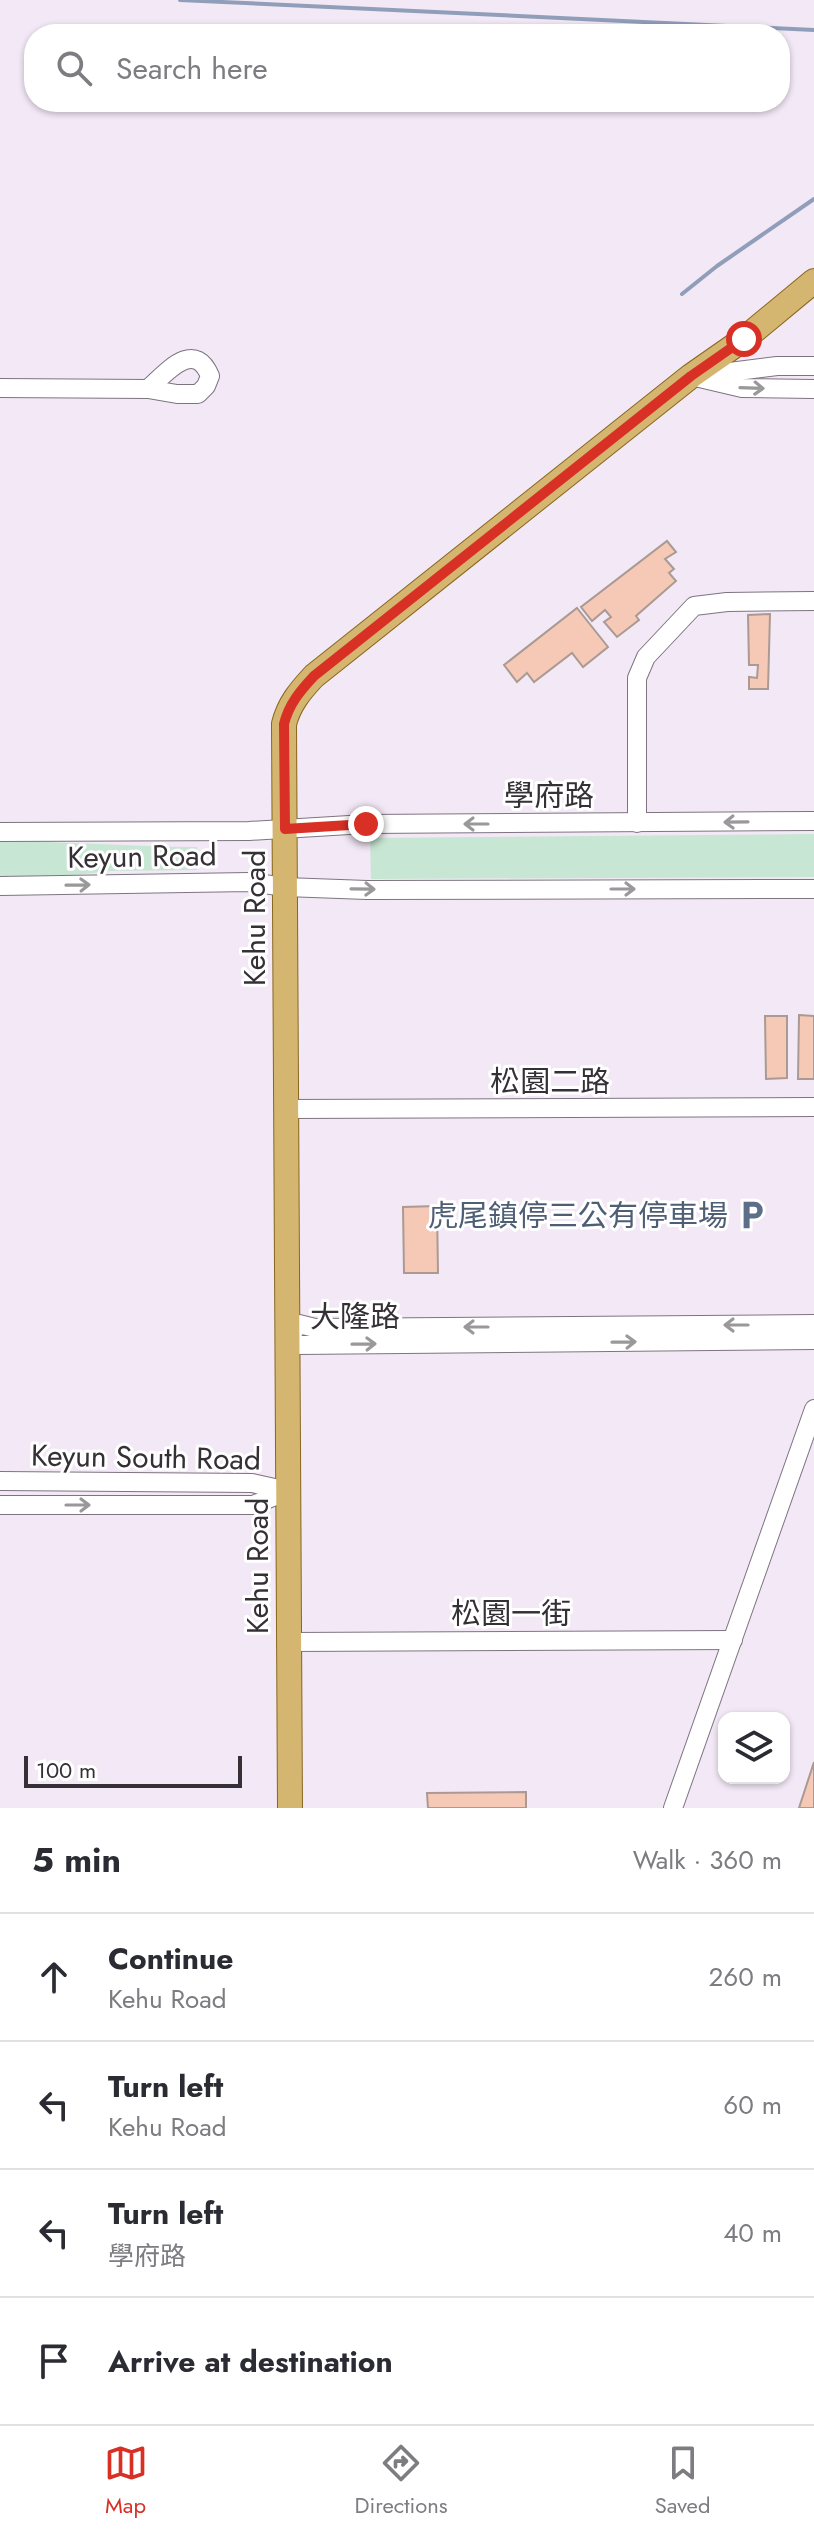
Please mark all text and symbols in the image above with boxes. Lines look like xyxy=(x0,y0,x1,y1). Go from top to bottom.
search box xyxy=(24,24,790,112)
icon: search xyxy=(52,46,96,90)
text: Search here xyxy=(116,47,268,90)
route start xyxy=(726,321,762,357)
one-way arrow xyxy=(738,380,765,395)
street label: 學府路 xyxy=(504,774,594,817)
route end xyxy=(348,806,384,842)
one-way arrow xyxy=(723,814,750,830)
one-way arrow xyxy=(463,816,490,832)
street label: Keyun Road xyxy=(67,833,217,879)
street label: Kehu Road xyxy=(233,850,276,986)
one-way arrow xyxy=(64,877,91,893)
one-way arrow xyxy=(609,881,636,897)
one-way arrow xyxy=(349,882,376,897)
street label: 松園二路 xyxy=(490,1060,610,1103)
place label: 虎尾鎮停三公有停車場 xyxy=(428,1194,728,1237)
parking icon: 虎尾鎮停三公有停車場 xyxy=(735,1198,769,1232)
street label: 大隆路 xyxy=(310,1295,400,1338)
one-way arrow xyxy=(723,1317,750,1333)
one-way arrow xyxy=(463,1319,490,1335)
one-way arrow xyxy=(610,1334,637,1349)
one-way arrow xyxy=(350,1336,377,1352)
street label: Keyun South Road xyxy=(31,1433,261,1481)
one-way arrow xyxy=(64,1497,91,1513)
street label: Kehu Road xyxy=(236,1498,279,1634)
street label: 松園一街 xyxy=(451,1592,571,1635)
map controls xyxy=(718,1712,790,1784)
button: layers xyxy=(718,1712,790,1784)
scale bar xyxy=(24,1752,242,1788)
text: 100 m xyxy=(36,1754,96,1786)
text: 5 min xyxy=(32,1836,121,1885)
text: Walk · 360 m xyxy=(633,1841,782,1879)
text: Continue xyxy=(108,1937,234,1980)
icon: ahead xyxy=(32,1955,76,1999)
text: 260 m xyxy=(709,1958,782,1996)
text: Kehu Road xyxy=(108,1980,226,2018)
text: Turn left xyxy=(108,2065,223,2108)
icon: left xyxy=(32,2083,76,2127)
text: 60 m xyxy=(723,2086,782,2124)
text: Kehu Road xyxy=(108,2108,226,2146)
text: Turn left xyxy=(108,2192,223,2235)
icon: left xyxy=(32,2211,76,2255)
text: 40 m xyxy=(723,2214,782,2252)
text: 學府路 xyxy=(108,2237,186,2275)
icon: arrive xyxy=(32,2339,76,2383)
text: Arrive at destination xyxy=(108,2340,393,2383)
tab: Map xyxy=(104,2441,148,2521)
tab: Directions xyxy=(355,2441,448,2521)
tab: Saved xyxy=(655,2441,710,2521)

